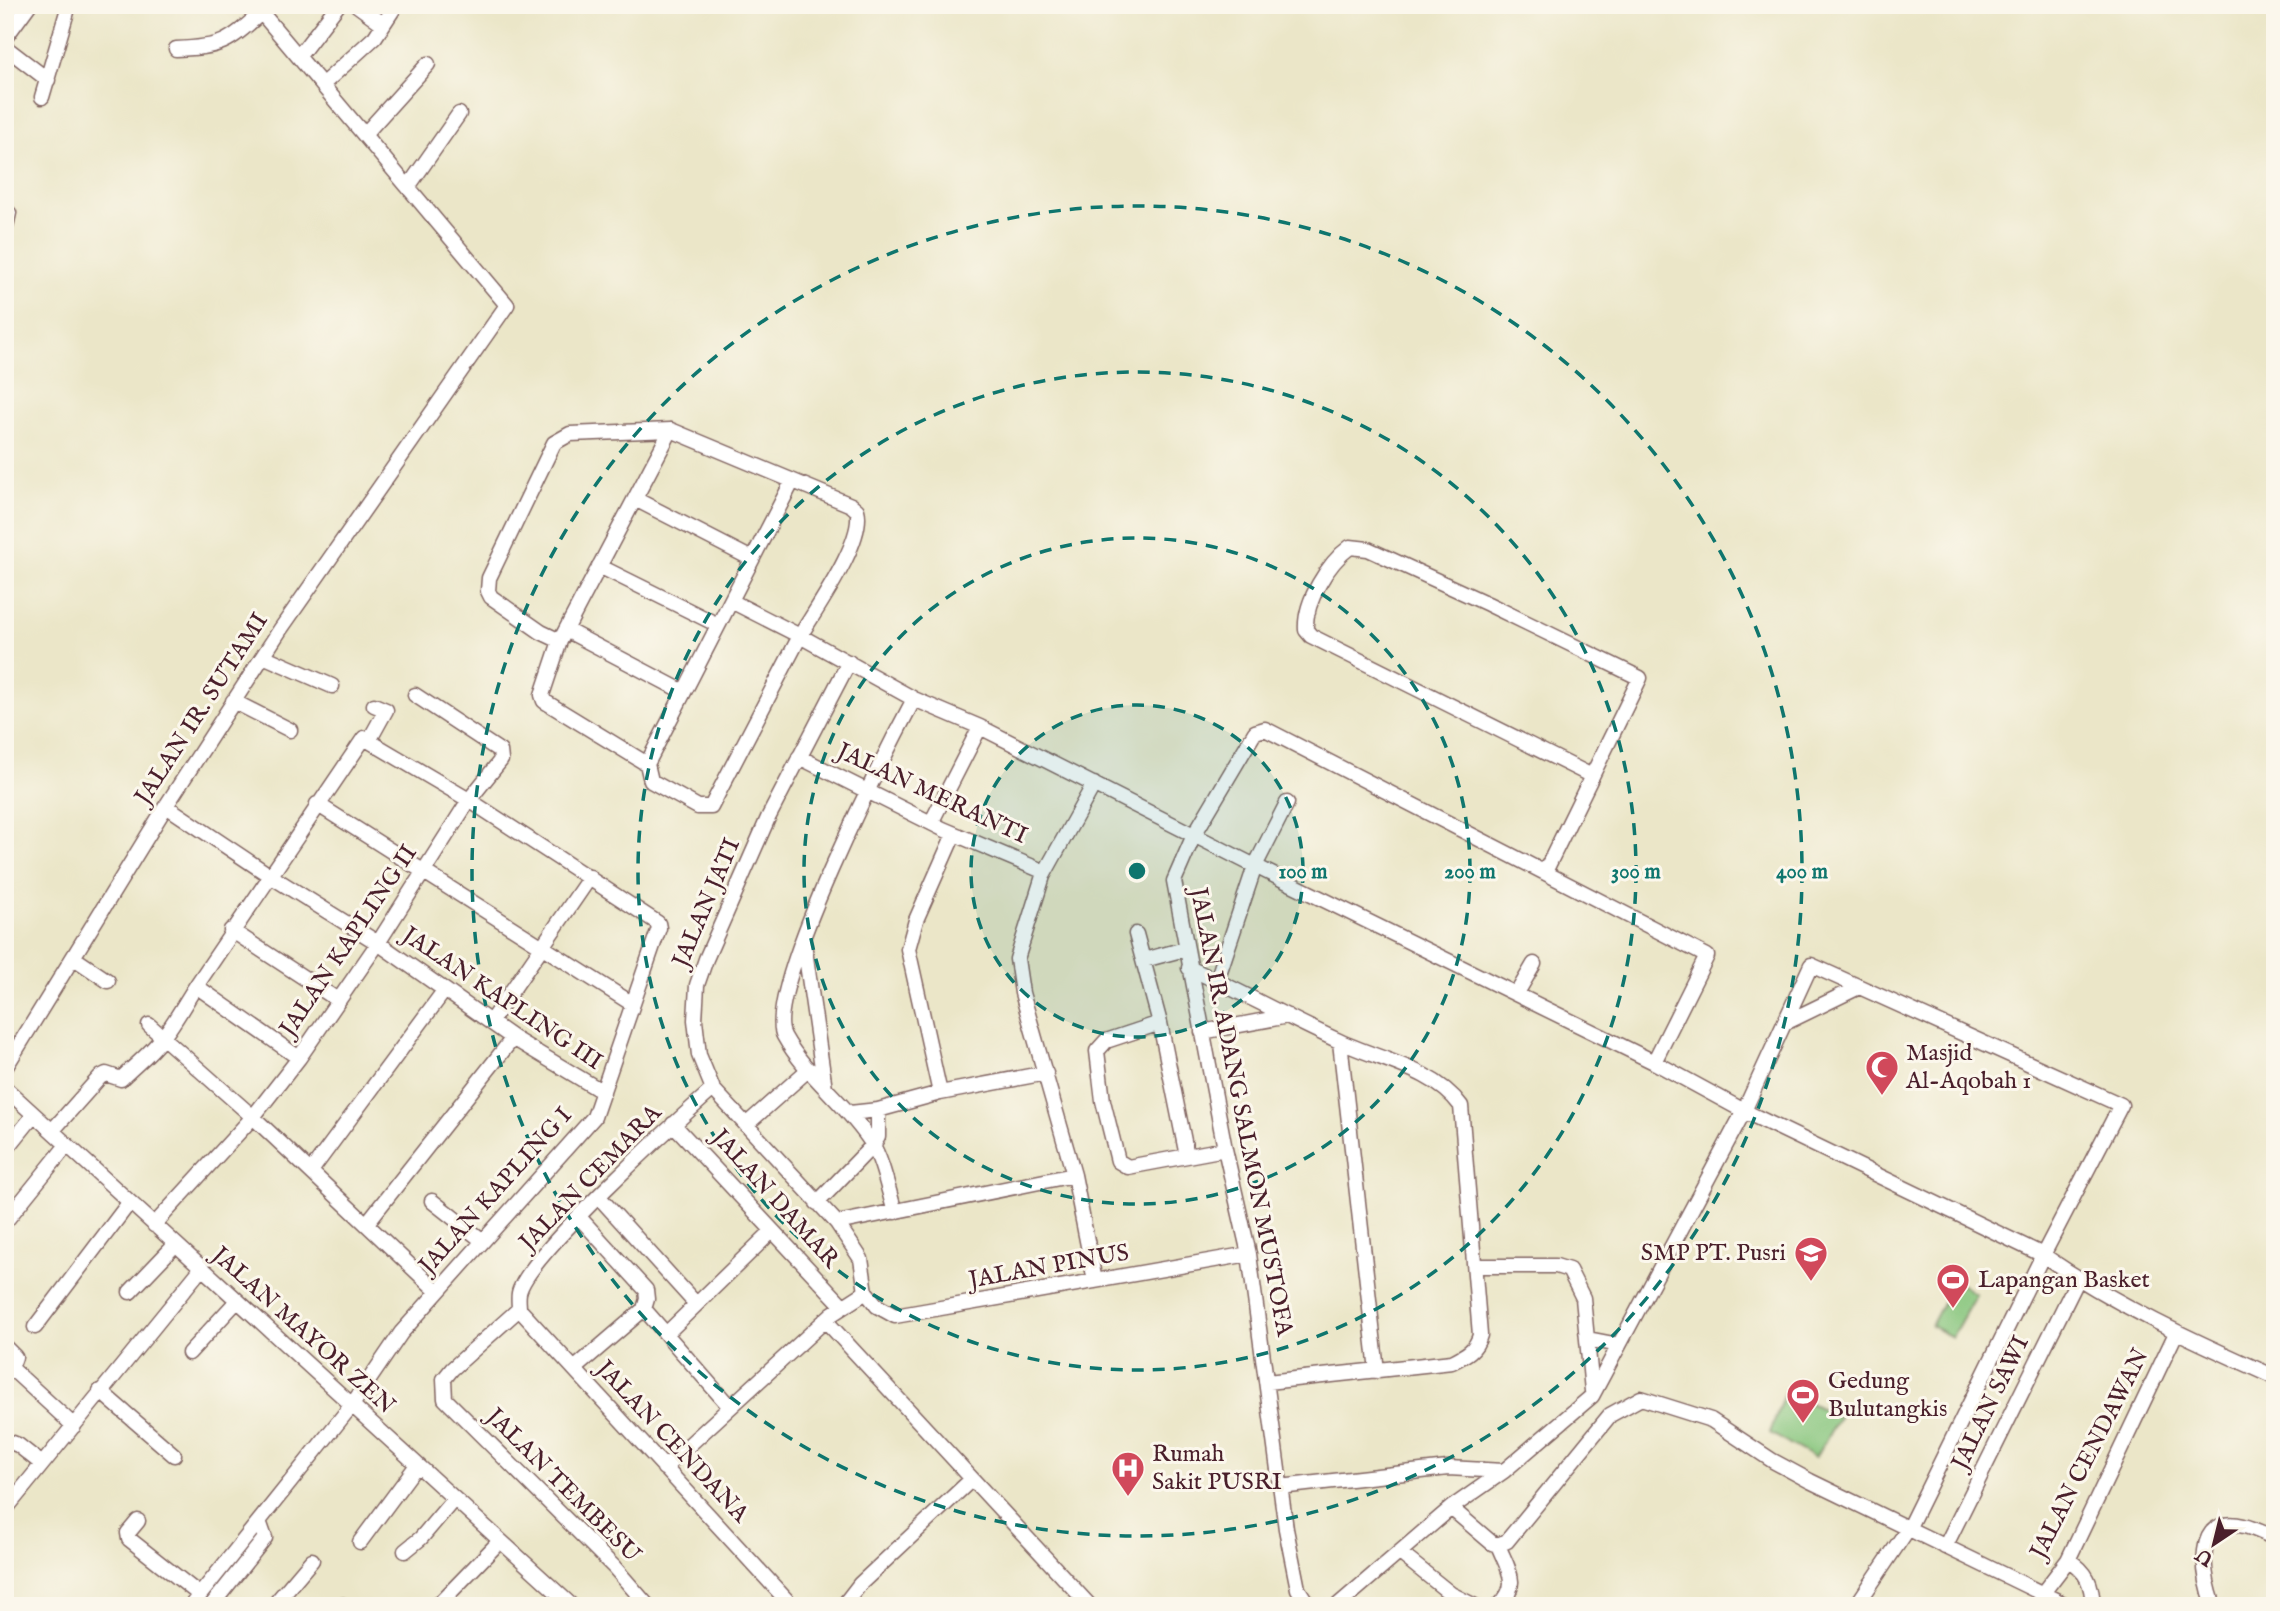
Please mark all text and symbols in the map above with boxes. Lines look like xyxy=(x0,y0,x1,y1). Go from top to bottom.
street label: JALAN IR. SUTAMI xyxy=(127,607,276,813)
street label: JALAN MERANTI xyxy=(829,735,1032,852)
street label: JALAN JATI xyxy=(665,834,748,975)
street label: JALAN KAPLING II xyxy=(272,839,425,1045)
centre of rings xyxy=(1125,859,1149,883)
text: 100 m xyxy=(1278,859,1328,886)
text: 200 m xyxy=(1444,859,1496,886)
text: 300 m xyxy=(1611,859,1661,886)
text: 400 m xyxy=(1776,859,1829,886)
street label: JALAN IR. ADANG SALMON MUSTOFA xyxy=(1182,882,1300,1340)
street label: JALAN KAPLING III xyxy=(393,919,608,1078)
place label: Masjid Al-Aqobah 1 xyxy=(1905,1038,2031,1097)
mosque icon: Masjid Al-Aqobah 1 xyxy=(1863,1048,1901,1097)
street label: JALAN CEMARA xyxy=(511,1098,669,1260)
street label: JALAN KAPLING I xyxy=(411,1101,579,1283)
street label: JALAN DAMAR xyxy=(702,1121,846,1276)
school or university icon: SMP PT. Pusri xyxy=(1792,1234,1830,1283)
street label: JALAN MAYOR ZEN xyxy=(203,1238,401,1422)
street label: JALAN PINUS xyxy=(963,1238,1132,1297)
place label: SMP PT. Pusri xyxy=(1641,1238,1786,1269)
sports icon: Lapangan Basket xyxy=(1934,1261,1972,1310)
place label: Lapangan Basket xyxy=(1978,1265,2150,1296)
street label: JALAN SAWI xyxy=(1944,1331,2037,1478)
street label: JALAN CENDAWAN xyxy=(2022,1343,2157,1567)
street label: JALAN CENDANA xyxy=(587,1352,756,1530)
place label: Gedung Bulutangkis xyxy=(1828,1366,1947,1425)
sports icon: Gedung Bulutangkis xyxy=(1784,1376,1822,1425)
street label: JALAN TEMBESU xyxy=(477,1400,647,1570)
place label: Rumah Sakit PUSRI xyxy=(1152,1439,1282,1498)
hospital icon: Rumah Sakit PUSRI xyxy=(1109,1449,1147,1498)
north arrow xyxy=(2178,1510,2248,1580)
text: U xyxy=(2191,1541,2220,1571)

